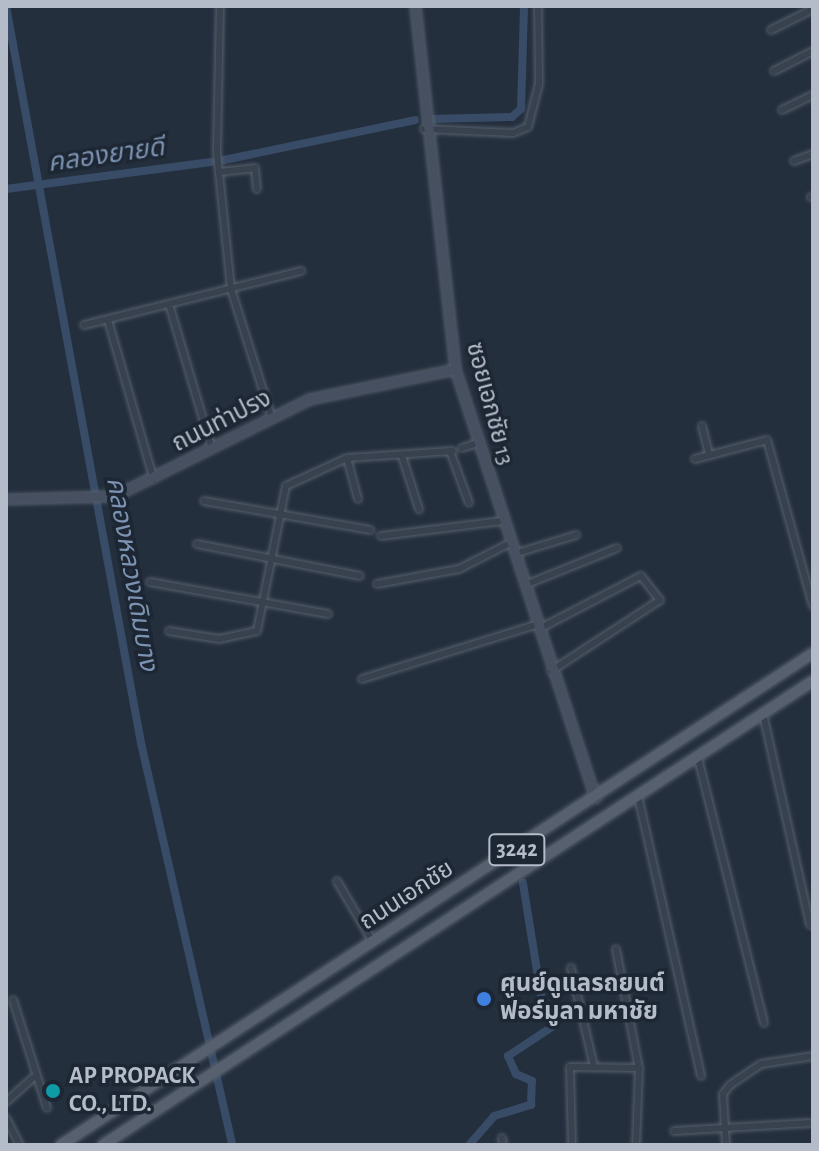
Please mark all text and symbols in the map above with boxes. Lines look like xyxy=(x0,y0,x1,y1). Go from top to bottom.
water label: คลองยายดี xyxy=(46,132,166,180)
street label: ซอยเอกชัย 13 xyxy=(459,339,519,469)
street label: ถนนท่าปรง xyxy=(168,385,276,459)
water label: คลองหลวงเดิมบาง xyxy=(99,475,163,673)
road number: 3242 xyxy=(487,832,547,868)
street label: ถนนเอกชัย xyxy=(355,855,459,937)
place label: ศูนย์ดูแลรถยนต์ ฟอร์มูลา มหาชัย xyxy=(500,971,665,1027)
marker: ศูนย์ดูแลรถยนต์ ฟอร์มูลา มหาชัย xyxy=(475,990,493,1008)
place label: AP PROPACK CO., LTD. xyxy=(69,1063,195,1119)
marker: AP PROPACK CO., LTD. xyxy=(44,1082,62,1100)

